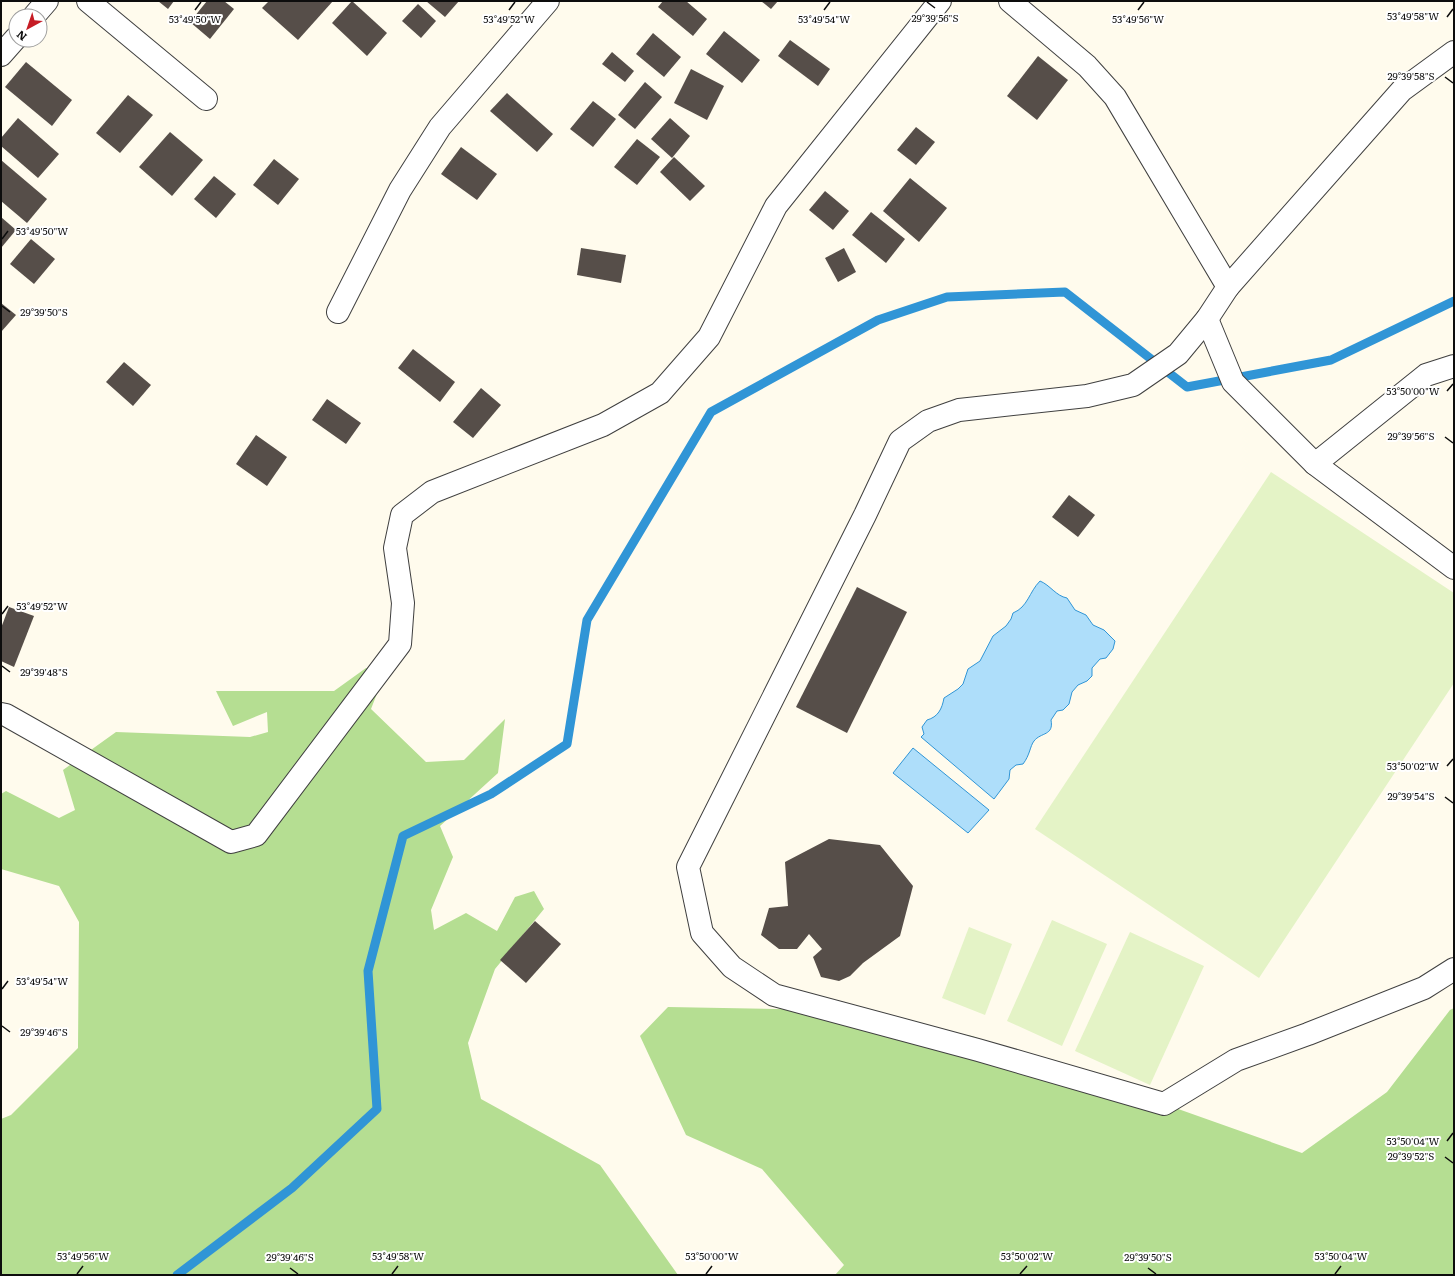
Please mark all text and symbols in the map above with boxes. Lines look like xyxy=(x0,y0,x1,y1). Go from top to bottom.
north arrow xyxy=(8,8,48,48)
text: 53°49'58"W xyxy=(1387,8,1439,23)
text: 29°39'56"S xyxy=(912,10,958,25)
text: 53°49'50"W xyxy=(169,11,221,26)
text: 53°49'52"W xyxy=(483,11,535,26)
text: 53°49'54"W xyxy=(798,11,850,26)
text: 53°49'56"W xyxy=(1112,11,1164,26)
text: N xyxy=(12,27,30,46)
text: 29°39'58"S xyxy=(1387,68,1435,83)
text: 53°49'50"W xyxy=(16,223,68,238)
text: 29°39'50"S xyxy=(20,304,68,319)
text: 53°50'00"W xyxy=(1386,383,1440,398)
text: 29°39'56"S xyxy=(1388,428,1434,443)
text: 53°49'52"W xyxy=(16,598,68,613)
text: 29°39'48"S xyxy=(20,664,68,679)
text: 53°50'02"W xyxy=(1387,758,1439,773)
text: 29°39'54"S xyxy=(1387,788,1435,803)
text: 53°49'54"W xyxy=(16,973,68,988)
text: 29°39'46"S xyxy=(20,1024,68,1039)
text: 53°50'04"W xyxy=(1386,1133,1440,1148)
text: 29°39'52"S xyxy=(1388,1148,1434,1163)
text: 53°49'56"W xyxy=(57,1248,109,1263)
text: 53°49'58"W xyxy=(372,1248,424,1263)
text: 53°50'00"W xyxy=(685,1248,739,1263)
text: 53°50'02"W xyxy=(1001,1248,1053,1263)
text: 53°50'04"W xyxy=(1314,1248,1368,1263)
text: 29°39'46"S xyxy=(266,1249,314,1264)
text: 29°39'50"S xyxy=(1124,1249,1172,1264)

